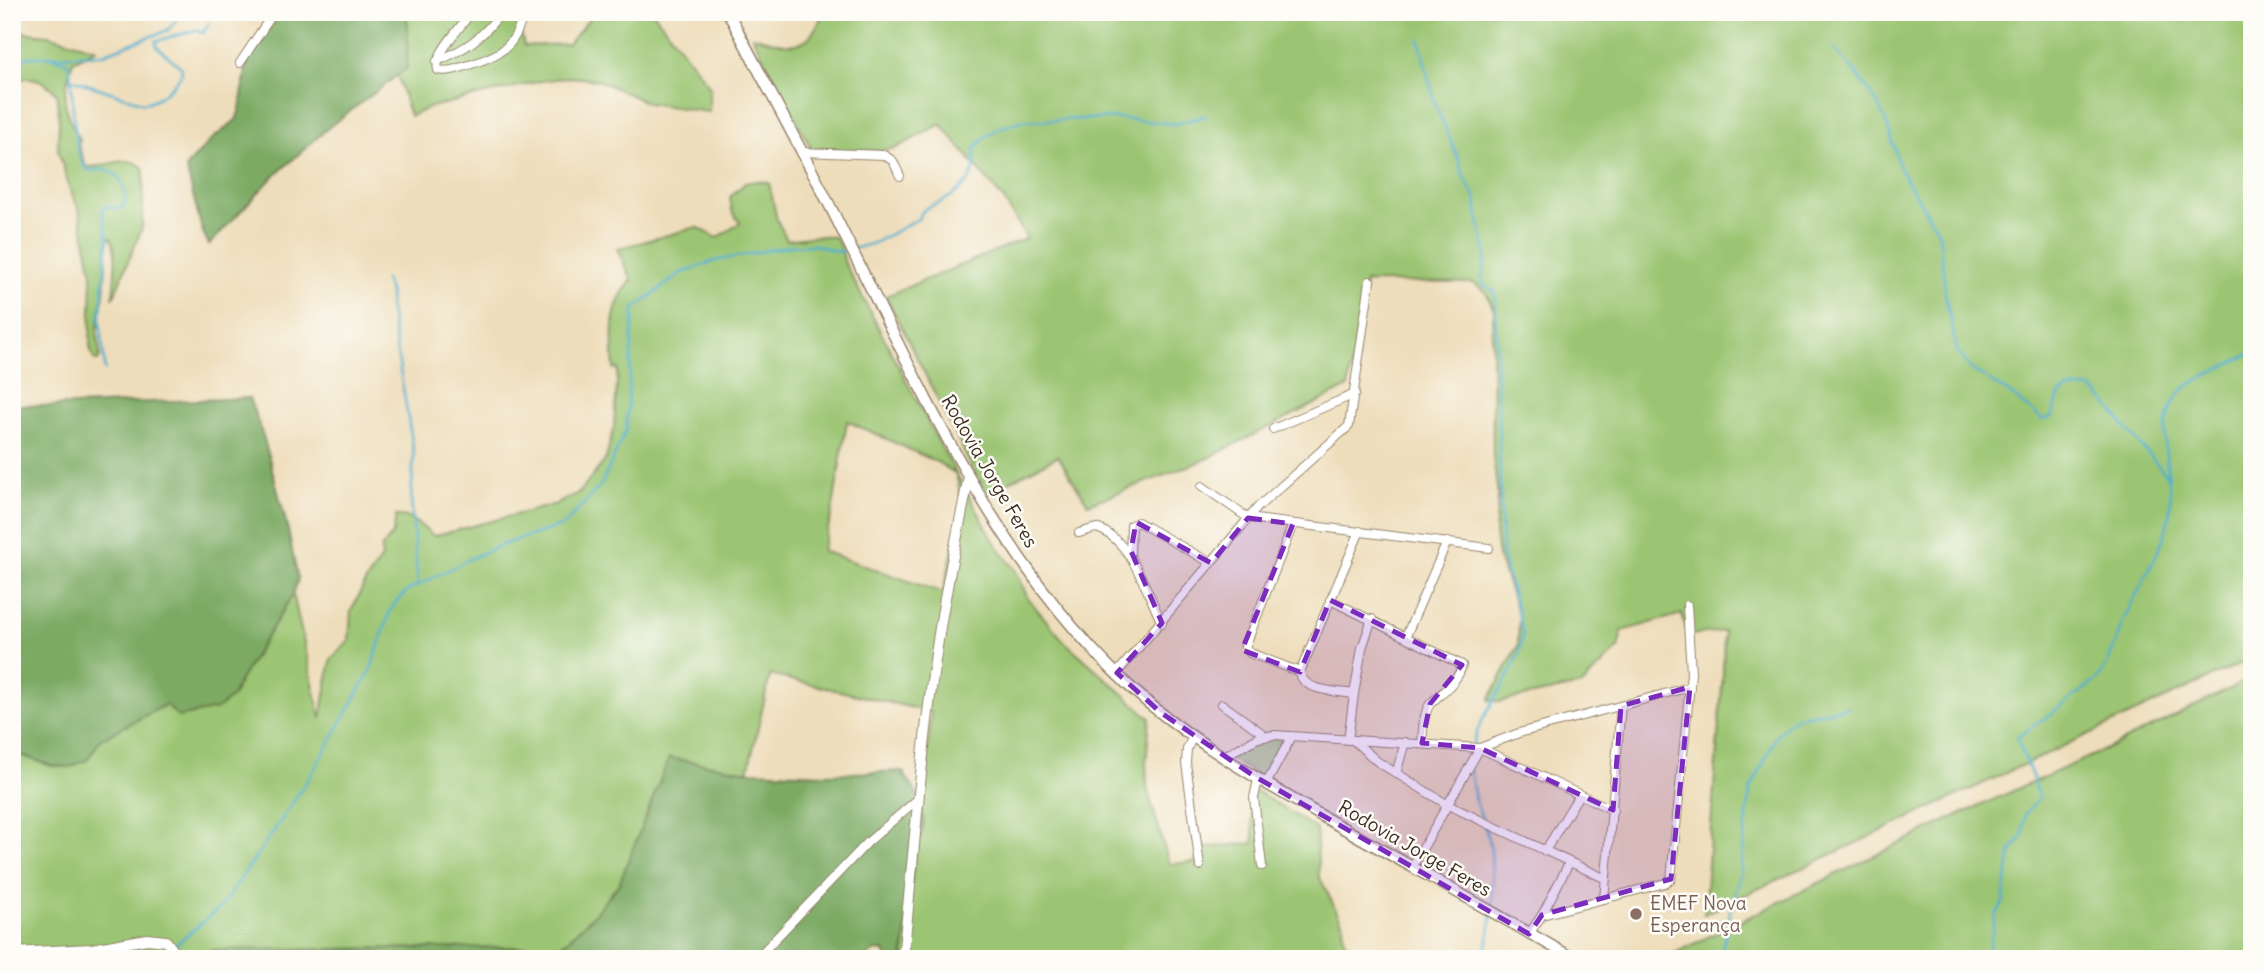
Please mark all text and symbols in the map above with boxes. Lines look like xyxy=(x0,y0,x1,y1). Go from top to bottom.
street label: Rodovia Jorge Feres xyxy=(936,390,1044,552)
street label: Rodovia Jorge Feres xyxy=(1334,794,1496,902)
place label: EMEF Nova Esperança xyxy=(1650,891,1747,937)
marker: EMEF Nova Esperança xyxy=(1628,906,1644,922)

